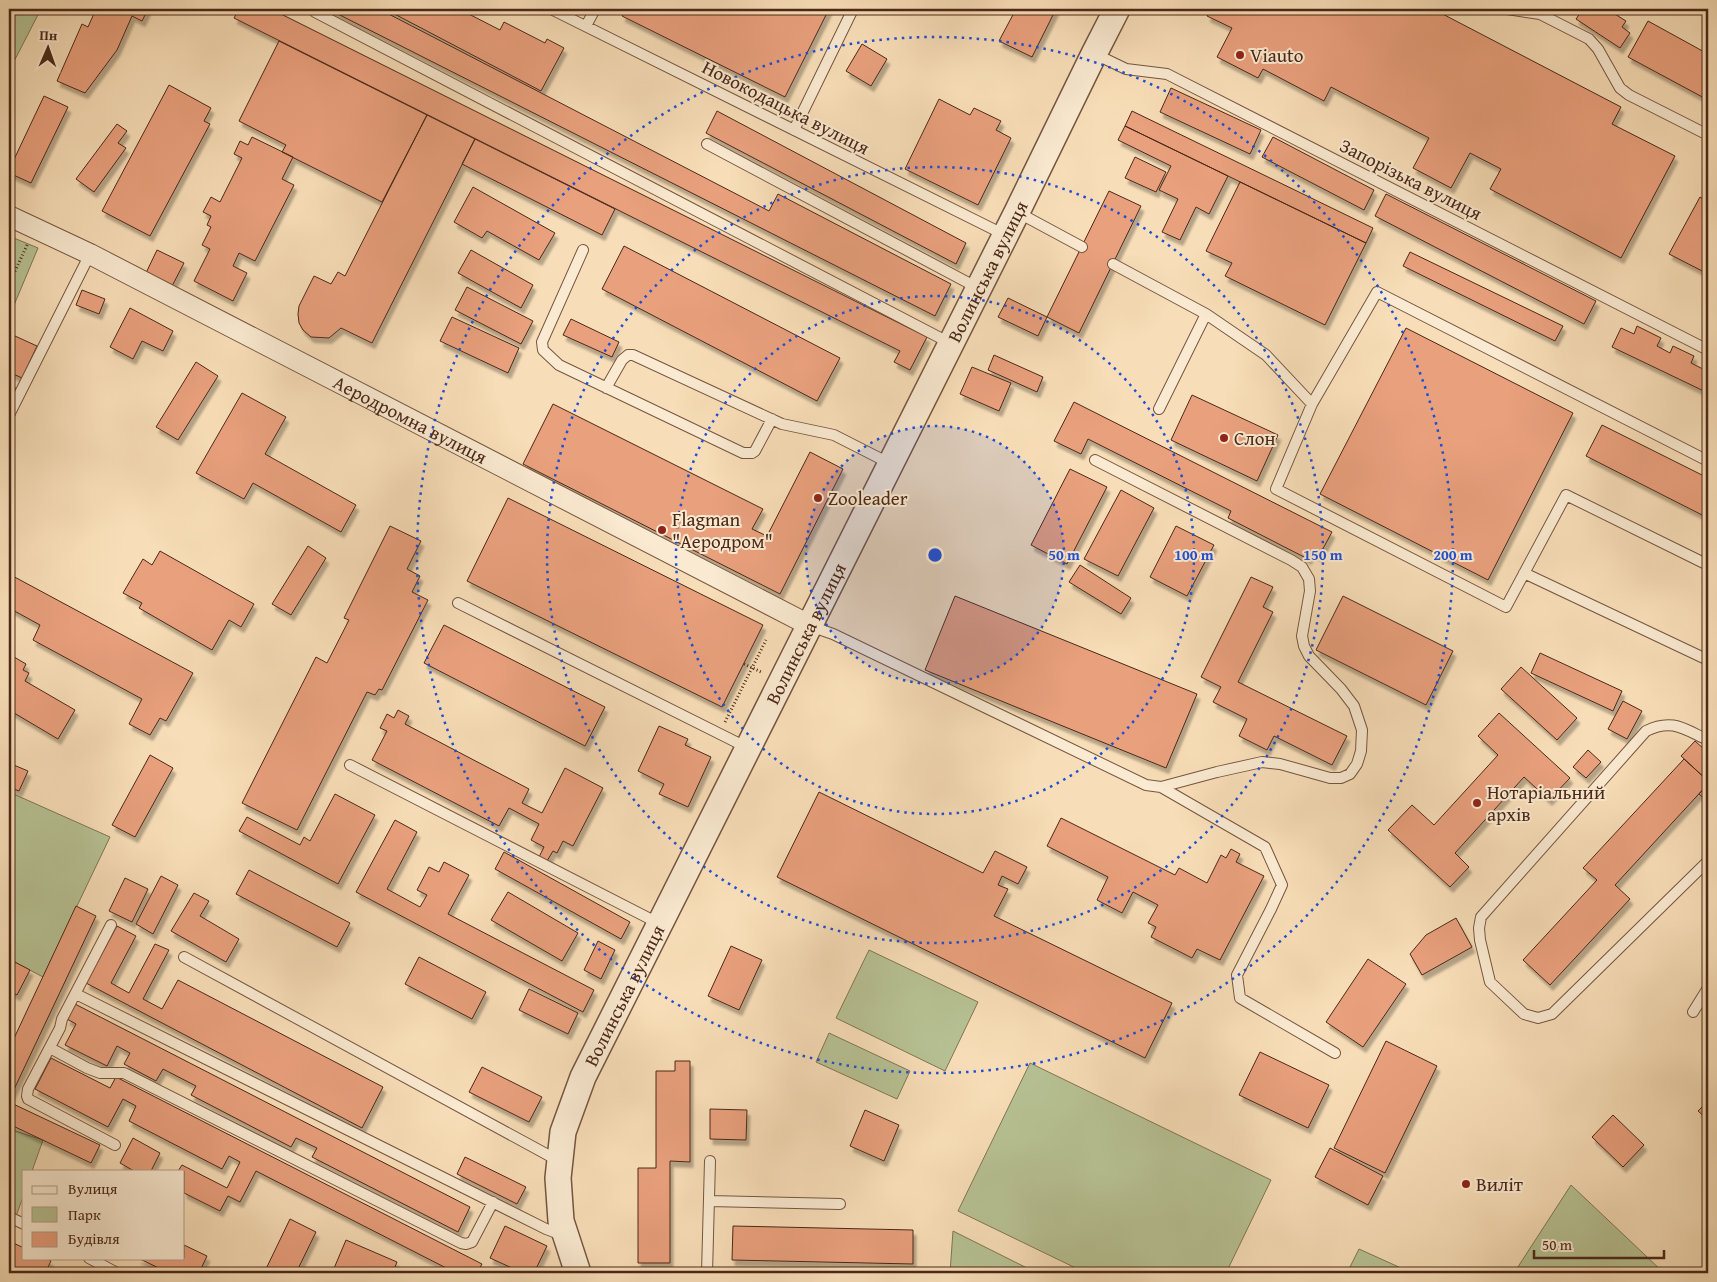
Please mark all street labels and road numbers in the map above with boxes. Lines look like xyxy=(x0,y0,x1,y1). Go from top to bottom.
street label: Новокодацька вулиця xyxy=(698,53,875,161)
street label: Запорізька вулиця xyxy=(1335,131,1487,227)
street label: Волинська вулиця xyxy=(940,195,1035,347)
street label: Аеродромна вулиця xyxy=(329,368,493,471)
street label: Волинська вулиця xyxy=(758,557,853,709)
street label: Волинська вулиця xyxy=(577,919,671,1071)

